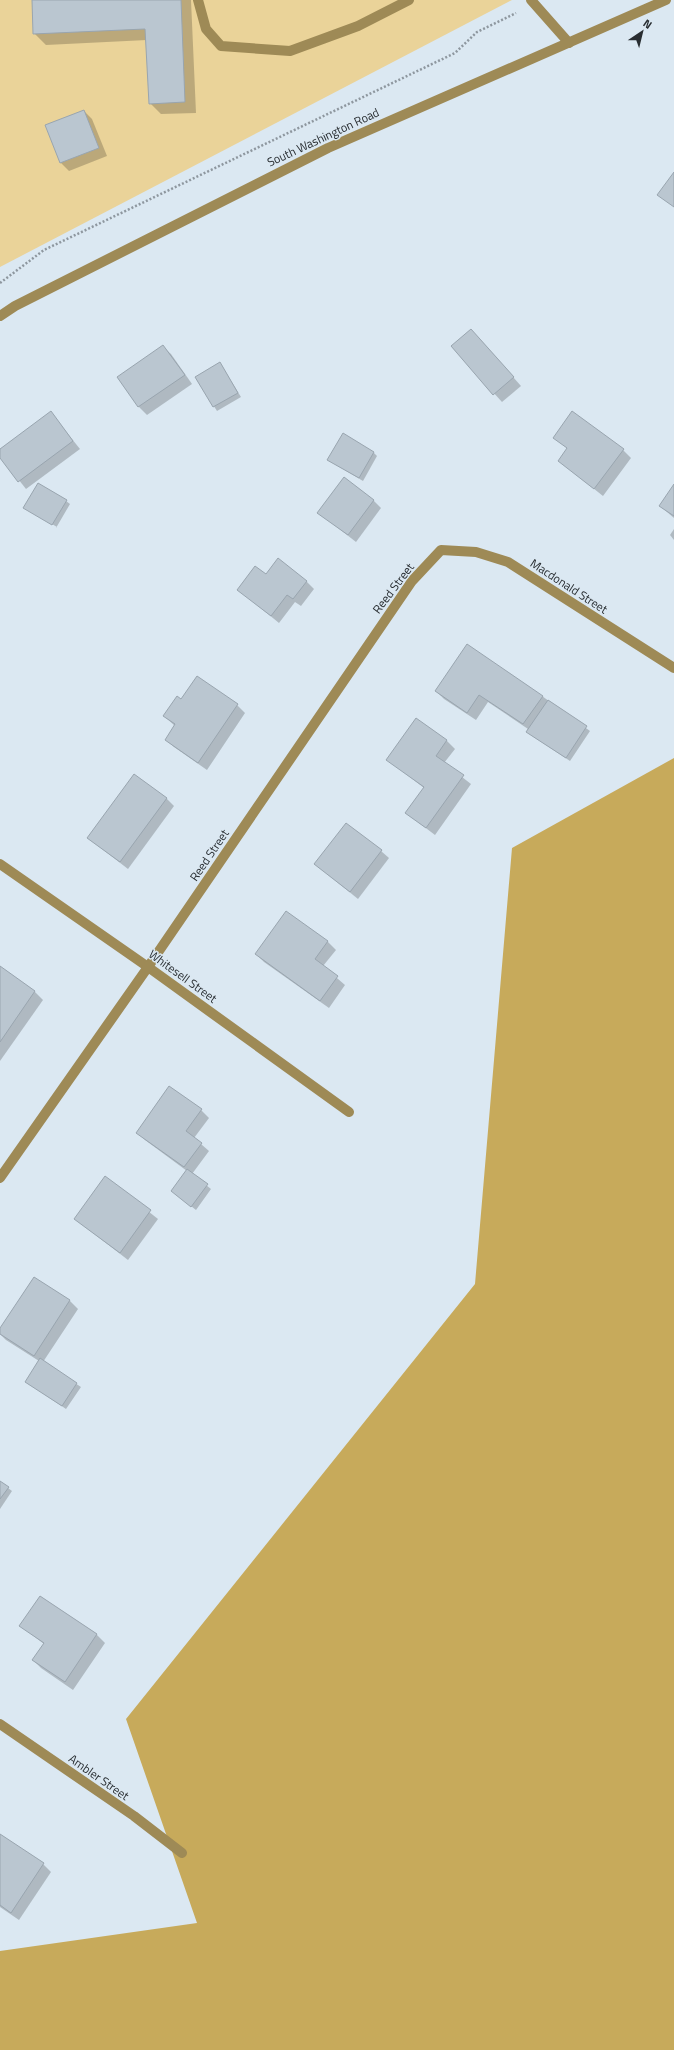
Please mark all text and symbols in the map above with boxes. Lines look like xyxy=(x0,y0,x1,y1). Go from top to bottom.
north arrow xyxy=(622,12,662,52)
text: N xyxy=(640,15,655,33)
street label: South Washington Road xyxy=(264,103,382,171)
street label: Macdonald Street xyxy=(526,554,612,619)
street label: Reed Street xyxy=(368,558,419,617)
street label: Reed Street xyxy=(185,824,234,885)
street label: Whitesell Street xyxy=(145,945,222,1008)
street label: Ambler Street xyxy=(65,1749,134,1805)

